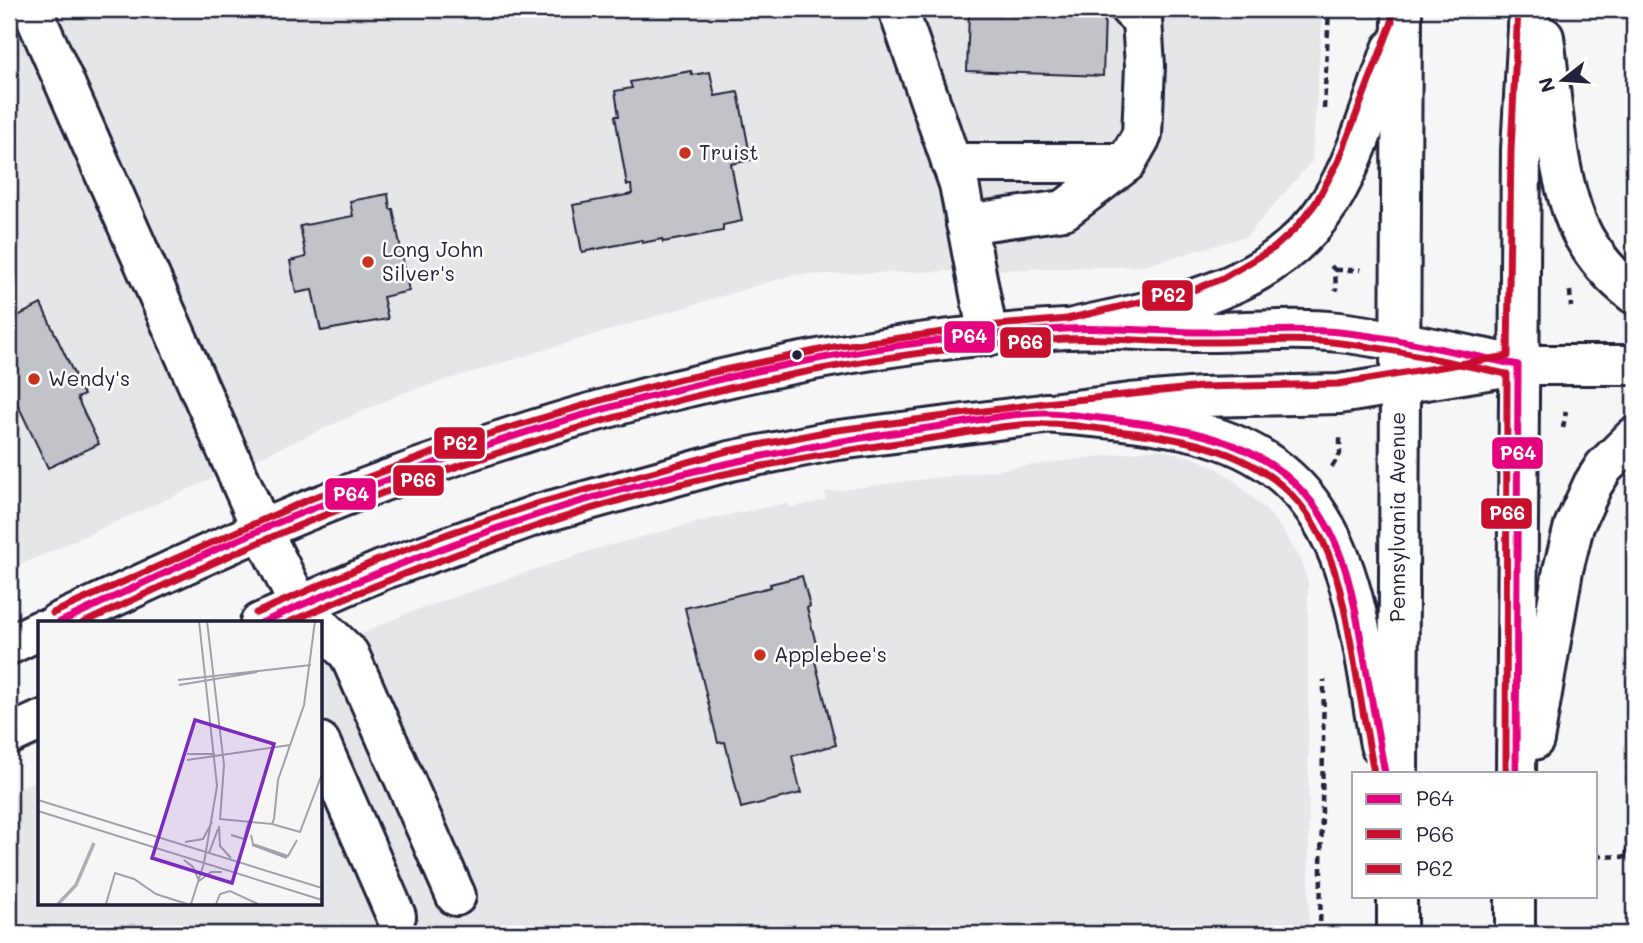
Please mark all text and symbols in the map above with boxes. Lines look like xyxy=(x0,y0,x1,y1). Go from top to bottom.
north arrow xyxy=(1528,46,1598,116)
text: N xyxy=(1532,75,1560,96)
place label: Truist xyxy=(699,138,759,165)
marker: Truist xyxy=(677,145,693,161)
place label: Long John Silver's xyxy=(382,235,484,286)
marker: Long John Silver's xyxy=(360,254,376,270)
line badge: P62 xyxy=(1141,279,1194,312)
text: P62 xyxy=(1150,282,1186,307)
line badge: P64 xyxy=(943,320,996,354)
text: P64 xyxy=(951,323,987,348)
line badge: P66 xyxy=(999,326,1052,359)
text: P66 xyxy=(1007,329,1043,354)
unlabelled marker xyxy=(790,348,804,362)
place label: Wendy's xyxy=(48,364,130,391)
marker: Wendy's xyxy=(26,371,42,387)
street label: Pennsylvania Avenue xyxy=(1383,412,1410,622)
line badge: P62 xyxy=(433,426,486,460)
text: P62 xyxy=(442,430,478,455)
line badge: P64 xyxy=(1491,436,1544,470)
text: P64 xyxy=(1500,440,1536,465)
line badge: P66 xyxy=(392,464,445,497)
text: P66 xyxy=(400,467,436,492)
line badge: P64 xyxy=(324,477,377,511)
text: P64 xyxy=(333,481,369,506)
line badge: P66 xyxy=(1480,497,1533,530)
text: P66 xyxy=(1489,500,1525,525)
inset map xyxy=(38,621,322,904)
place label: Applebee's xyxy=(774,640,887,667)
marker: Applebee's xyxy=(752,647,768,663)
legend xyxy=(1352,772,1598,898)
text: P64 xyxy=(1416,784,1455,811)
text: P66 xyxy=(1416,820,1454,847)
text: P62 xyxy=(1416,854,1453,881)

